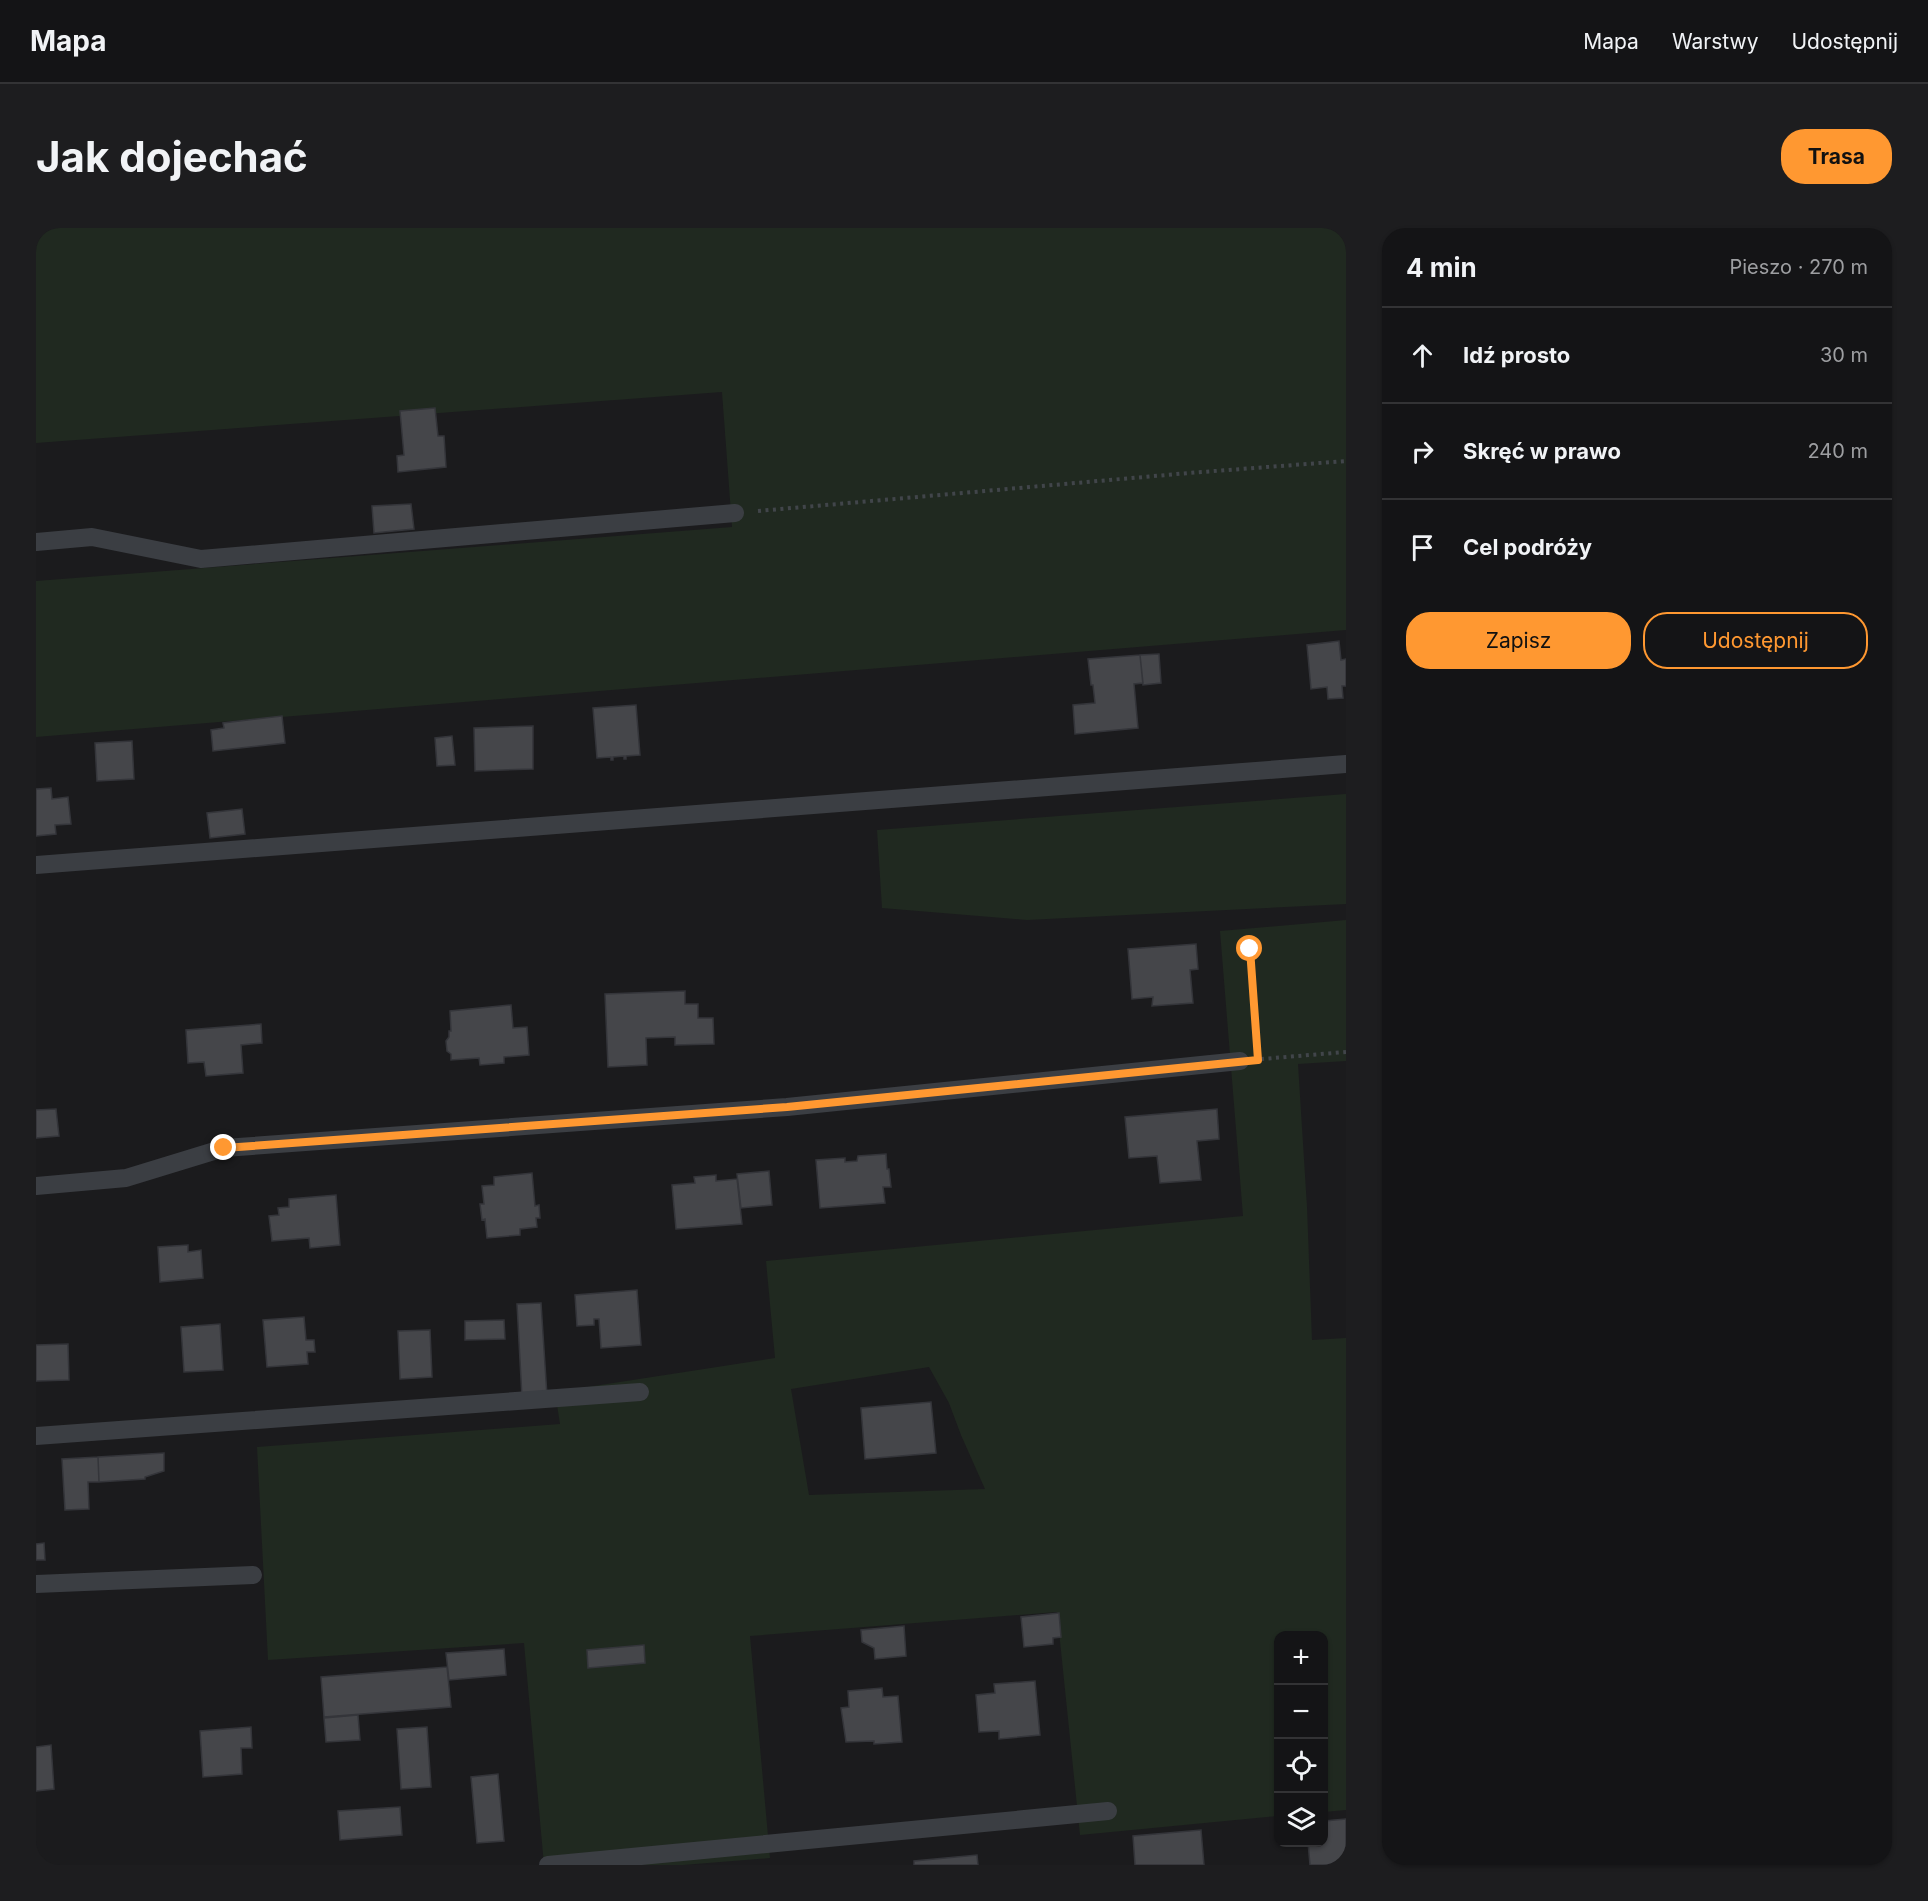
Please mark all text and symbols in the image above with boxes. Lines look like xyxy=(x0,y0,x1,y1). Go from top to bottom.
text: Mapa xyxy=(30,24,107,58)
text: Mapa xyxy=(1583,29,1639,54)
text: Warstwy xyxy=(1672,29,1758,54)
text: Udostępnij xyxy=(1791,29,1898,54)
button: Trasa xyxy=(1781,129,1892,184)
text: Jak dojechać xyxy=(36,131,308,182)
text: 4 min xyxy=(1406,252,1477,283)
text: Pieszo · 270 m xyxy=(1729,255,1868,279)
icon: ahead xyxy=(1406,339,1439,372)
text: Idź prosto xyxy=(1463,342,1570,368)
text: 30 m xyxy=(1820,343,1868,367)
icon: right xyxy=(1406,435,1439,468)
text: Skręć w prawo xyxy=(1463,438,1621,464)
text: 240 m xyxy=(1807,439,1868,463)
icon: arrive xyxy=(1406,531,1439,564)
text: Cel podróży xyxy=(1463,534,1592,560)
button: Zapisz xyxy=(1406,612,1631,669)
button: Udostępnij xyxy=(1643,612,1868,669)
route start xyxy=(1236,935,1262,961)
route end xyxy=(210,1134,236,1160)
map controls xyxy=(1274,1631,1328,1847)
button: + xyxy=(1274,1631,1328,1685)
button: − xyxy=(1274,1685,1328,1739)
button: locate xyxy=(1274,1739,1328,1793)
button: layers xyxy=(1274,1793,1328,1847)

